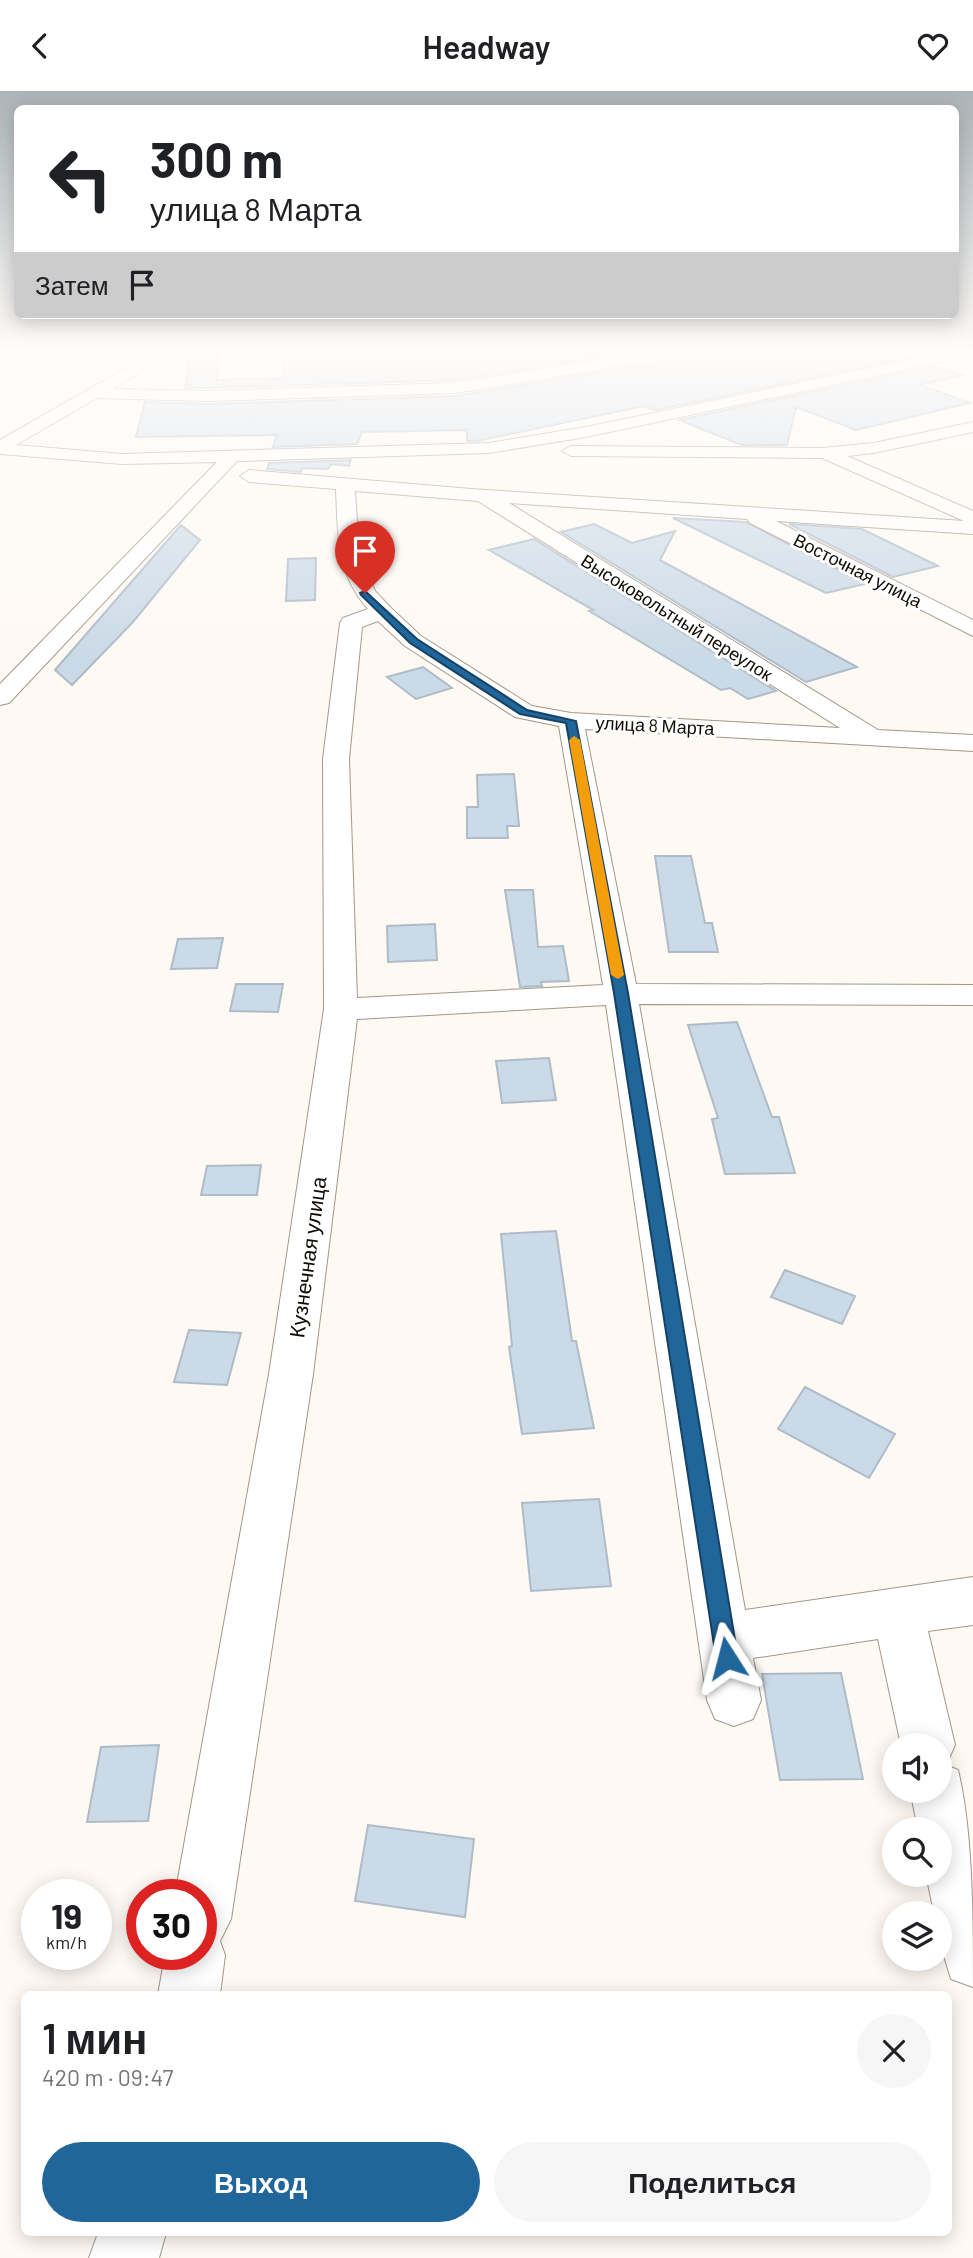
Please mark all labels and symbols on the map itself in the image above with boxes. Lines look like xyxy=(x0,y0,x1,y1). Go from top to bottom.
pin xyxy=(335,521,395,593)
street label: Восточная улица xyxy=(790,528,927,612)
street label: Высоковольтный переулок xyxy=(577,549,777,685)
street label: улица 8 Марта xyxy=(595,711,716,739)
street label: Кузнечная улица xyxy=(283,1175,331,1339)
position arrow xyxy=(690,1621,764,1695)
speed limit sign: 30 xyxy=(126,1879,217,1970)

